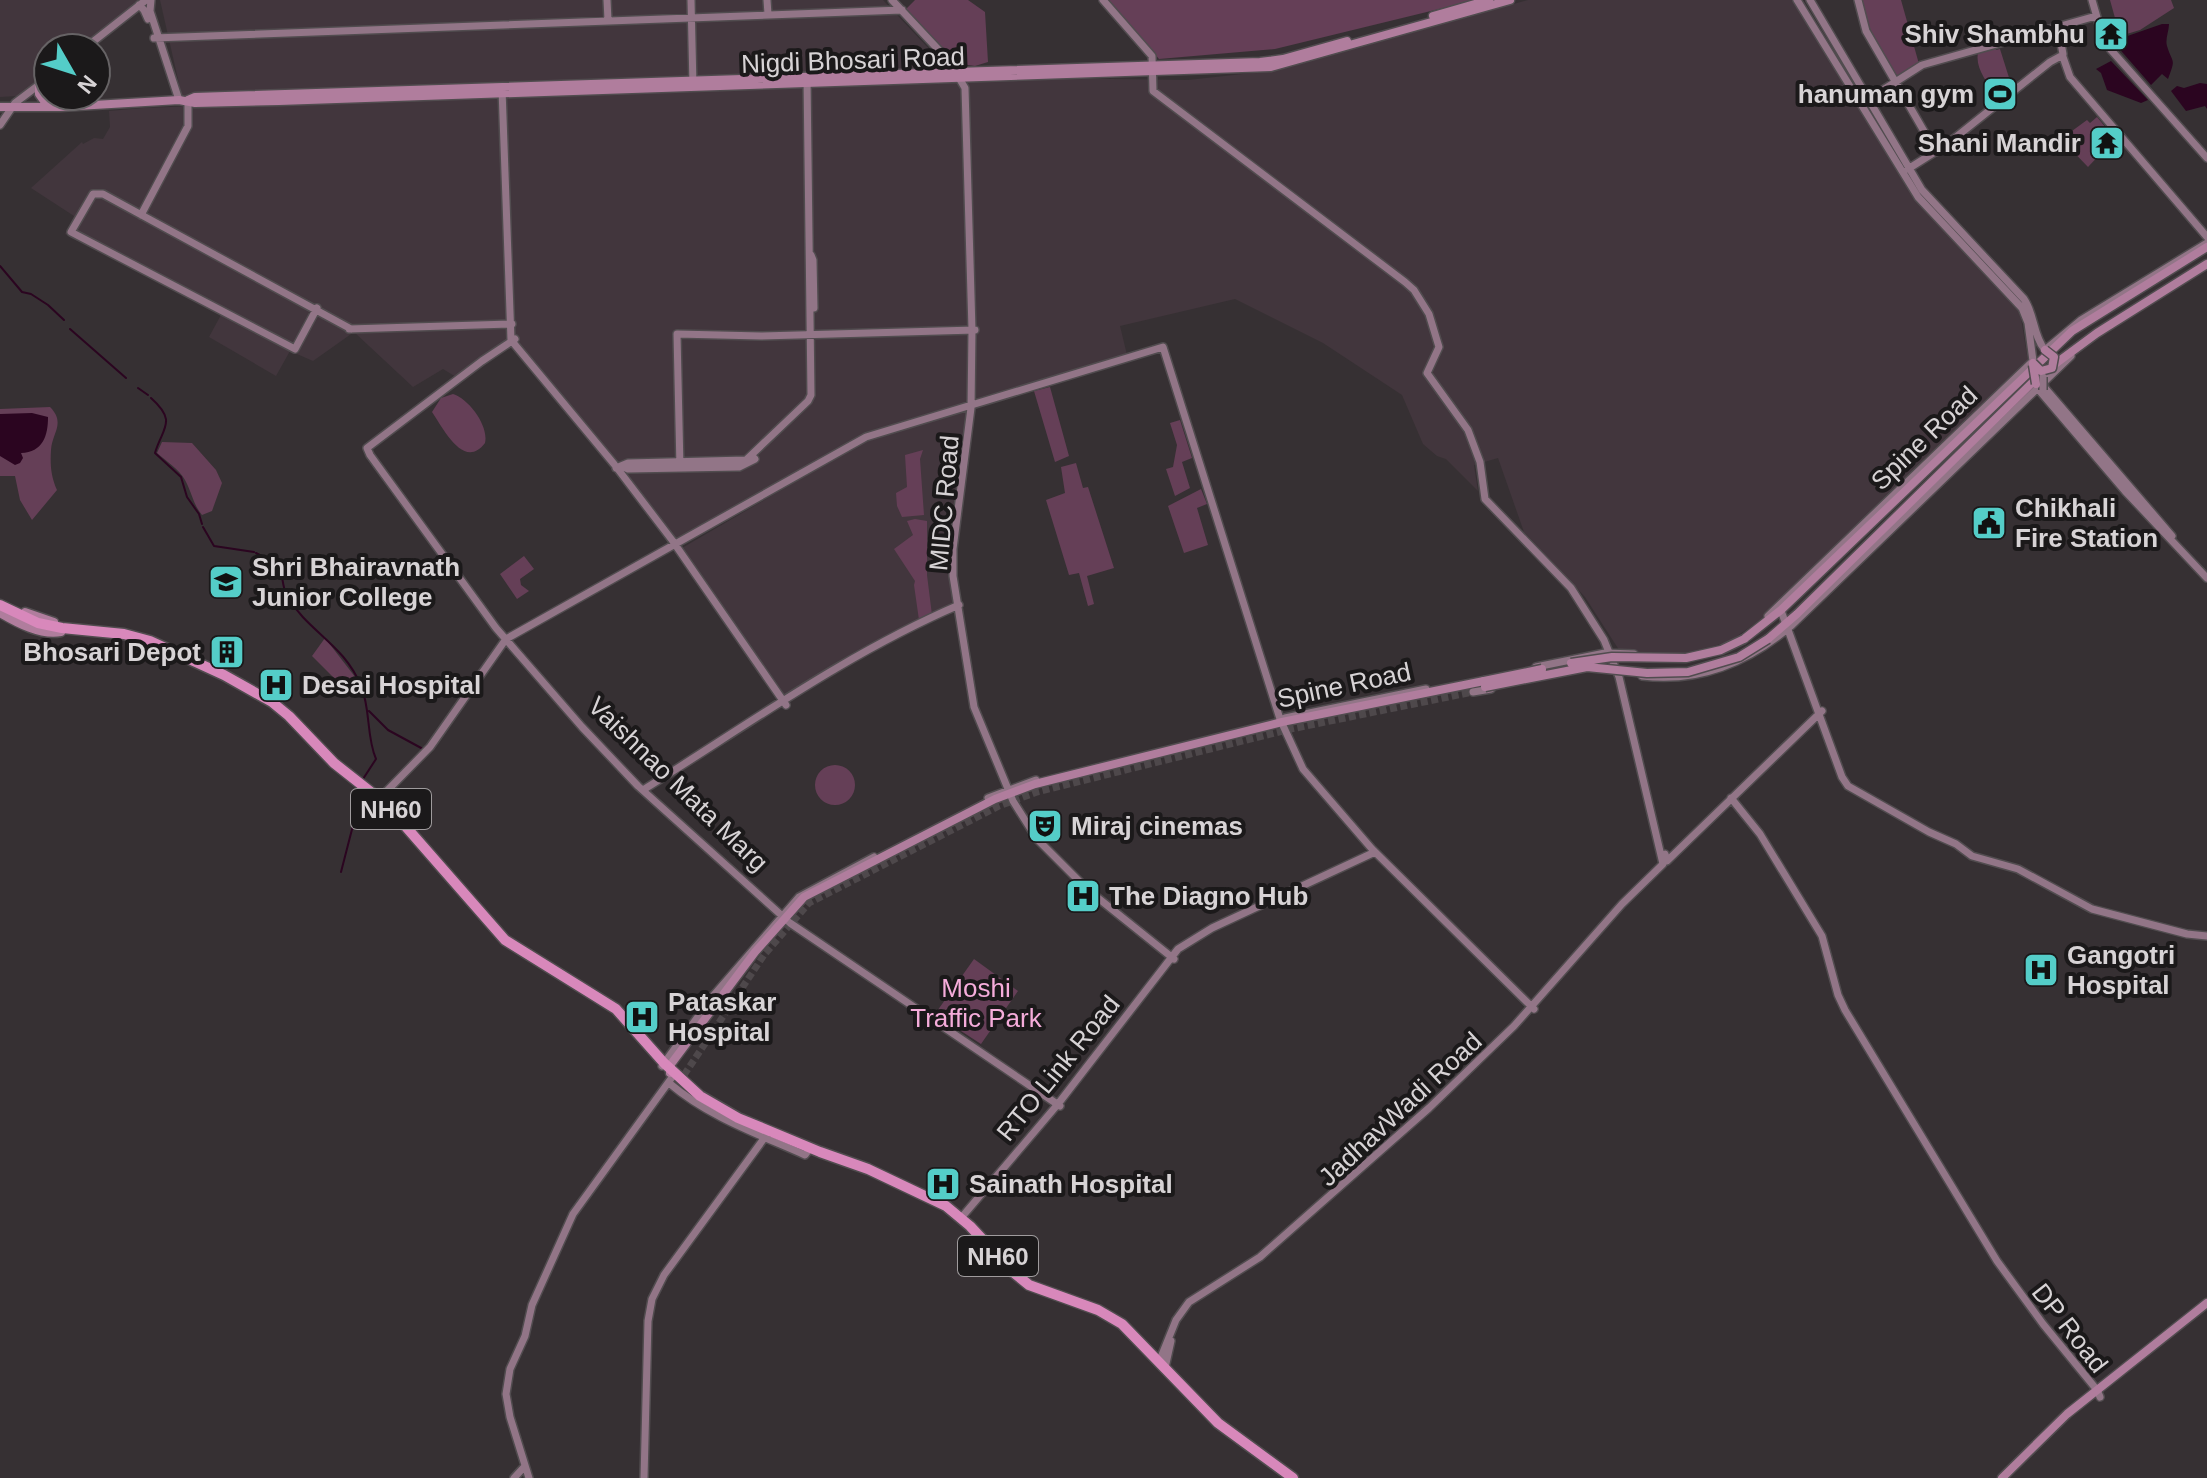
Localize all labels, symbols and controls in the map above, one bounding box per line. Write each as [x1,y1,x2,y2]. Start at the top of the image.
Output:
temple icon: Shiv Shambhu [2092,15,2130,53]
place label: Shiv Shambhu [1904,19,2085,49]
north arrow [32,32,112,112]
street label: Nigdi Bhosari Road [741,41,965,79]
text: N [72,70,102,98]
sports icon: hanuman gym [1981,75,2019,113]
place label: hanuman gym [1798,79,1974,109]
temple icon: Shani Mandir [2088,124,2126,162]
place label: Shani Mandir [1918,128,2081,158]
street label: Spine Road [1865,380,1983,496]
street label: MIDC Road [923,434,965,572]
place label: Chikhali Fire Station [2015,493,2158,553]
public building icon: Chikhali Fire Station [1970,504,2008,542]
place label: Shri Bhairavnath Junior College [252,552,460,612]
school or university icon: Shri Bhairavnath Junior College [207,563,245,601]
building icon: Bhosari Depot [208,633,246,671]
place label: Bhosari Depot [23,637,201,667]
street label: Spine Road [1274,656,1414,714]
hospital icon: Desai Hospital [257,666,295,704]
place label: Desai Hospital [302,670,481,700]
street label: Vaishnao Mata Marg [582,691,774,877]
road number: NH60 [351,789,431,829]
theatre icon: Miraj cinemas [1026,807,1064,845]
place label: Miraj cinemas [1071,811,1243,841]
hospital icon: The Diagno Hub [1064,877,1102,915]
place label: The Diagno Hub [1109,881,1308,911]
place label: Gangotri Hospital [2067,940,2175,1000]
hospital icon: Gangotri Hospital [2022,951,2060,989]
park label: Moshi Traffic Park [910,973,1043,1033]
place label: Pataskar Hospital [668,987,776,1047]
street label: RTO Link Road [990,989,1126,1147]
hospital icon: Pataskar Hospital [623,998,661,1036]
street label: JadhavWadi Road [1312,1026,1488,1192]
hospital icon: Sainath Hospital [924,1165,962,1203]
place label: Sainath Hospital [969,1169,1173,1199]
road number: NH60 [958,1236,1038,1276]
street label: DP Road [2026,1277,2114,1379]

